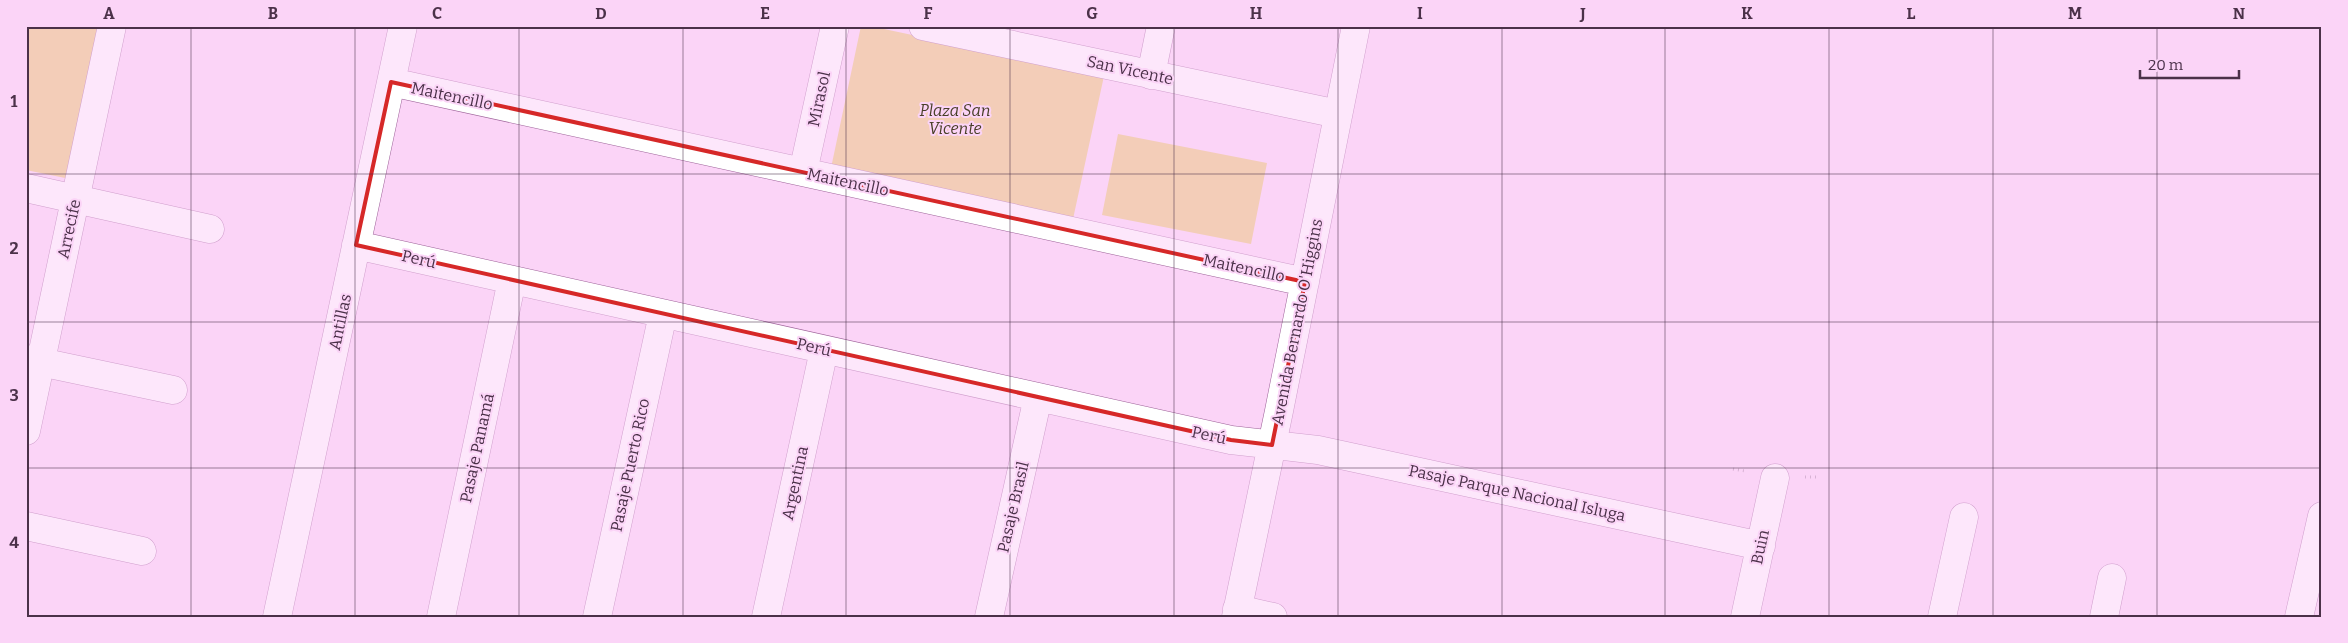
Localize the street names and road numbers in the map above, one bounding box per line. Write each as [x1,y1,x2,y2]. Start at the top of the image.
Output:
street label: San Vicente [1085,52,1175,88]
street label: Mirasol [804,69,834,128]
street label: Maitencillo [409,78,495,114]
street label: Maitencillo [805,164,891,200]
street label: Arrecife [53,198,85,260]
street label: Avenida Bernardo O'Higgins [1268,217,1326,427]
street label: Perú [400,246,438,272]
street label: Maitencillo [1201,250,1287,286]
street label: Antillas [325,292,355,352]
street label: Perú [795,334,833,360]
street label: Pasaje Panamá [456,391,498,504]
street label: Pasaje Puerto Rico [607,397,653,533]
street label: Perú [1190,422,1228,448]
street label: Argentina [778,444,812,522]
street label: Pasaje Brasil [993,459,1033,554]
street label: Pasaje Parque Nacional Isluga [1407,461,1627,525]
street label: Buin [1747,528,1773,566]

